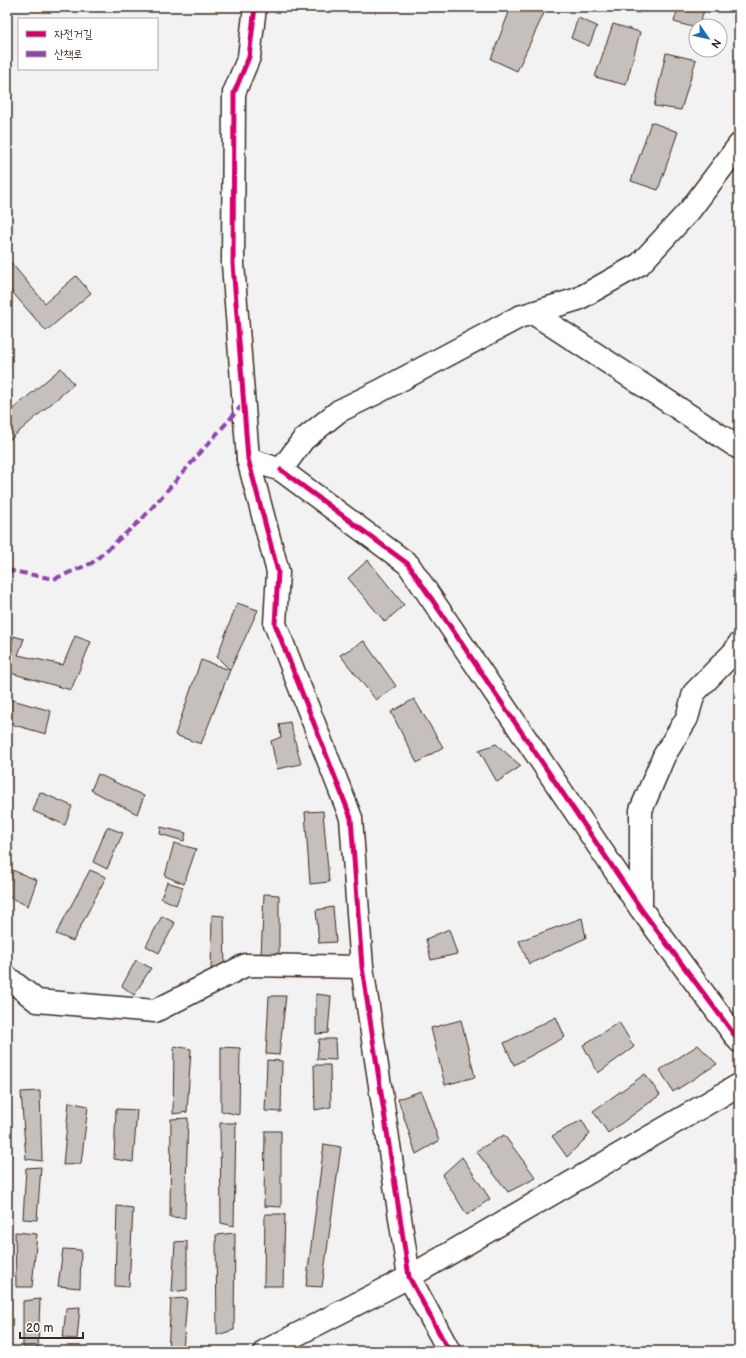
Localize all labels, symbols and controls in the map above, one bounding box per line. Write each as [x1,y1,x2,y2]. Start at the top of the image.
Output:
legend [18,18,158,70]
north arrow [688,18,728,58]
text: 자전거길 [54,27,93,42]
text: N [708,36,724,50]
text: 산책로 [54,47,83,62]
scale bar [20,1314,83,1340]
text: 20 m [26,1321,53,1336]

